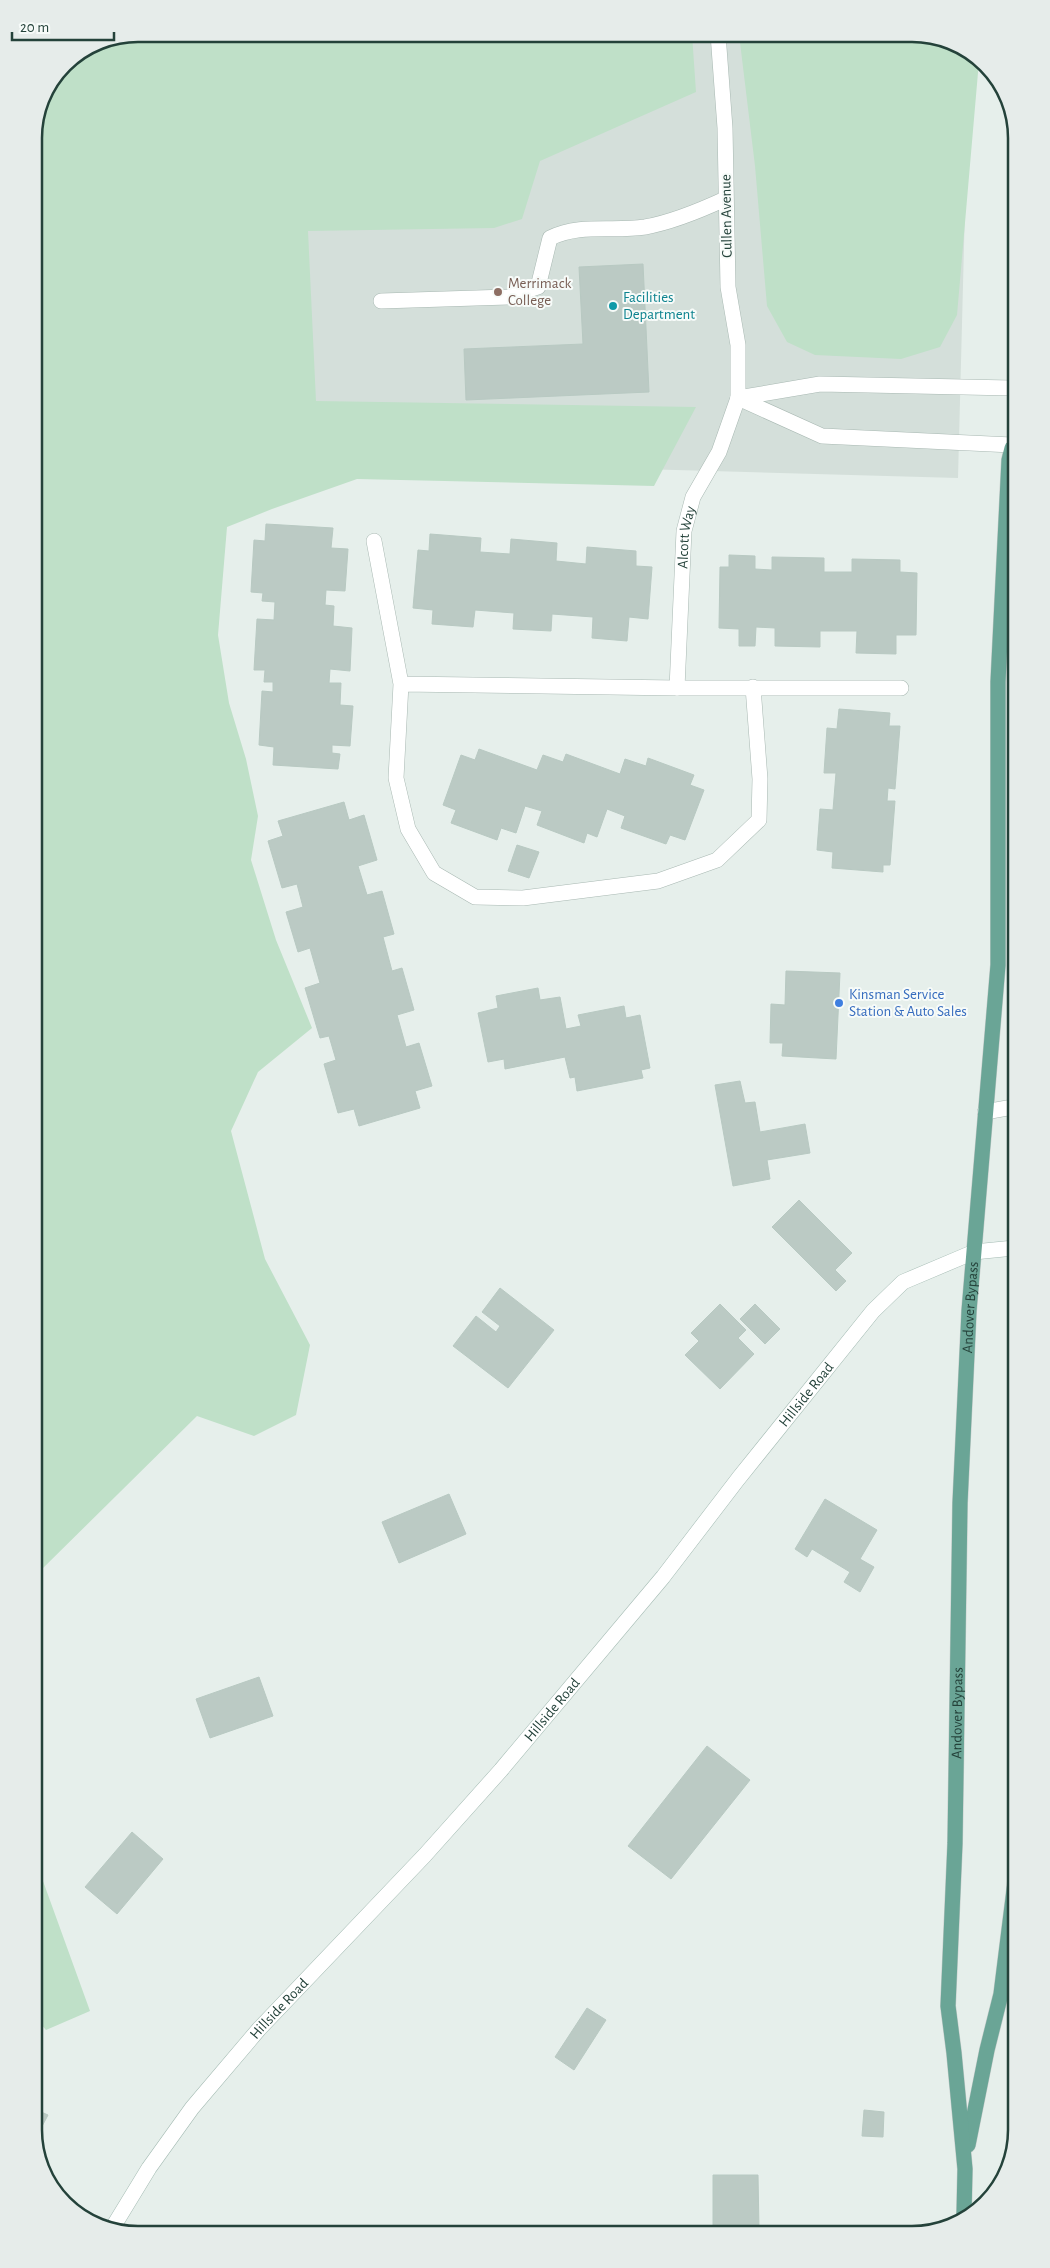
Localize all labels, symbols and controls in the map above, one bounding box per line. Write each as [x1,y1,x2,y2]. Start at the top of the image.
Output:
scale bar [12,10,115,42]
text: 20 m [20,20,49,35]
street label: Cullen Avenue [718,174,735,258]
place label: Merrimack College [508,276,571,308]
marker: Merrimack College [492,286,504,298]
place label: Facilities Department [623,290,695,322]
marker: Facilities Department [607,300,619,312]
street label: Alcott Way [675,504,698,569]
place label: Kinsman Service Station & Auto Sales [849,987,967,1019]
marker: Kinsman Service Station & Auto Sales [833,997,845,1009]
street label: Andover Bypass [960,1261,981,1354]
street label: Hillside Road [776,1360,837,1430]
street label: Andover Bypass [949,1667,966,1759]
street label: Hillside Road [521,1675,583,1744]
street label: Hillside Road [247,1975,311,2042]

